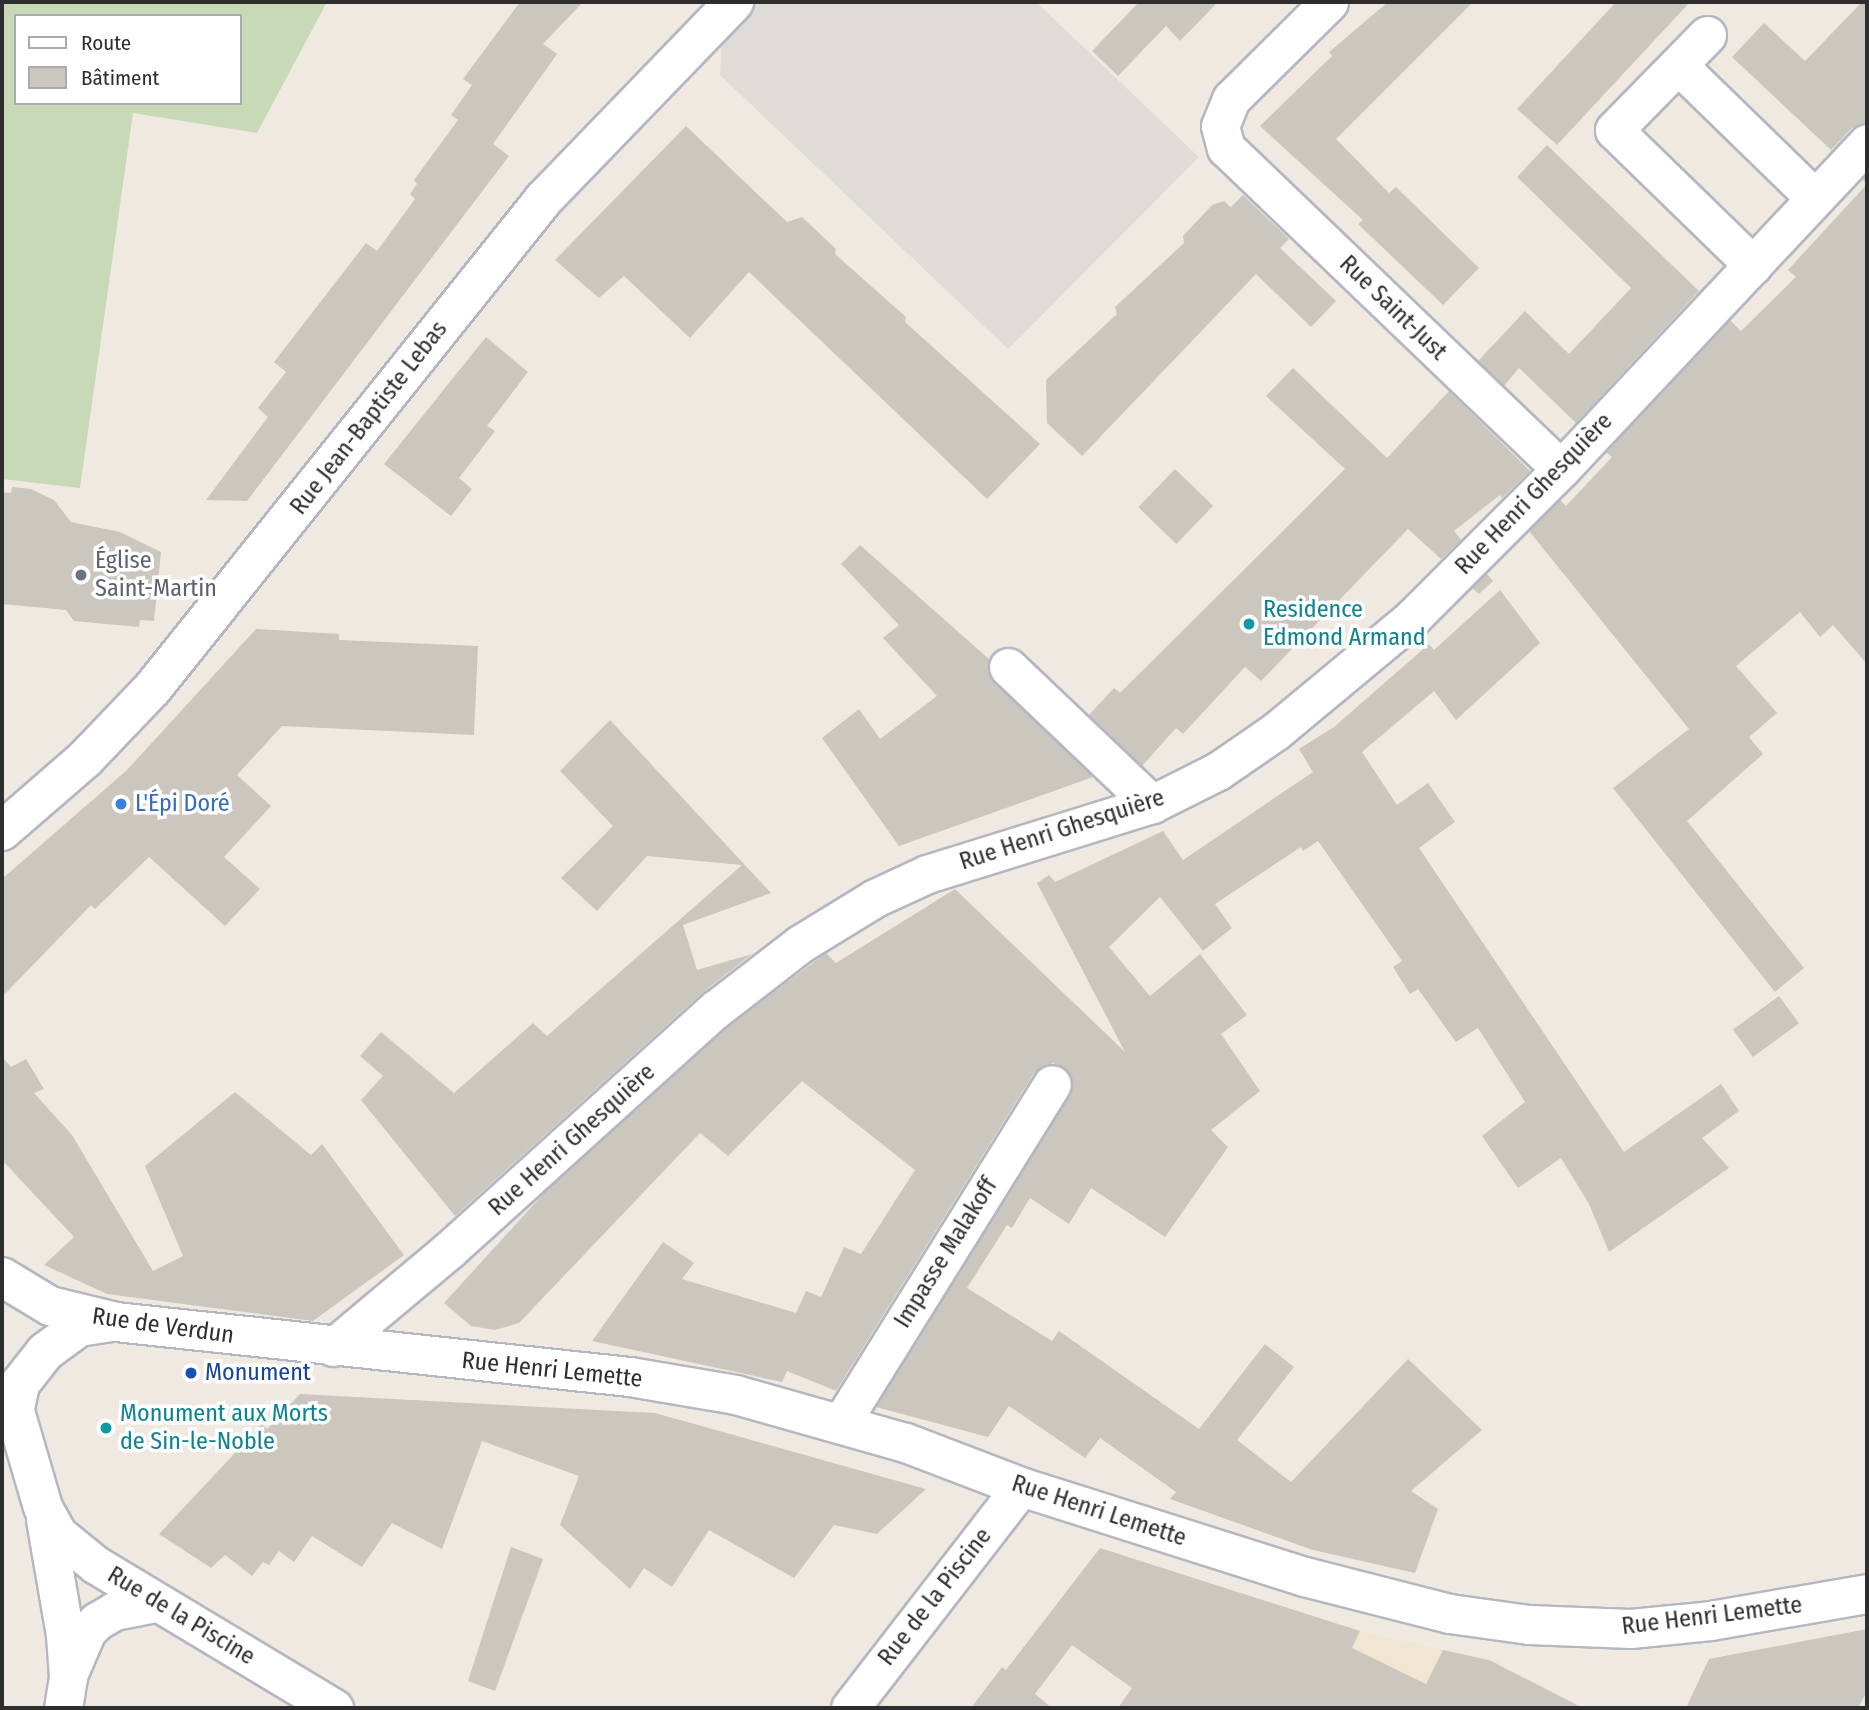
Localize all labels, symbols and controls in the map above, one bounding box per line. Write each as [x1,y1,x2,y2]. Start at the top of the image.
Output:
legend [14,14,242,105]
text: Route [81,30,131,56]
text: Bâtiment [81,65,159,91]
street label: Rue Saint-Just [1333,250,1453,366]
street label: Rue Jean-Baptiste Lebas [284,315,454,521]
street label: Rue Henri Ghesquière [1449,407,1619,581]
place label: Église Saint-Martin [95,547,217,603]
marker: Église Saint-Martin [73,567,89,583]
place label: Residence Edmond Armand [1263,596,1426,652]
marker: Residence Edmond Armand [1241,616,1257,632]
street label: Rue Henri Ghesquière [956,783,1168,877]
place label: L'Épi Doré [135,790,230,818]
marker: L'Épi Doré [113,796,129,812]
street label: Rue Henri Ghesquière [483,1058,661,1222]
street label: Impasse Malakoff [888,1173,1004,1333]
street label: Rue de Verdun [90,1302,236,1350]
street label: Rue Henri Lemette [460,1346,644,1394]
place label: Monument [205,1359,311,1387]
marker: Monument [183,1365,199,1381]
place label: Monument aux Morts de Sin-le-Noble [120,1400,328,1456]
marker: Monument aux Morts de Sin-le-Noble [98,1420,114,1436]
street label: Rue Henri Lemette [1008,1469,1190,1553]
street label: Rue de la Piscine [872,1522,998,1672]
street label: Rue de la Piscine [102,1561,260,1671]
street label: Rue Henri Lemette [1620,1591,1804,1641]

